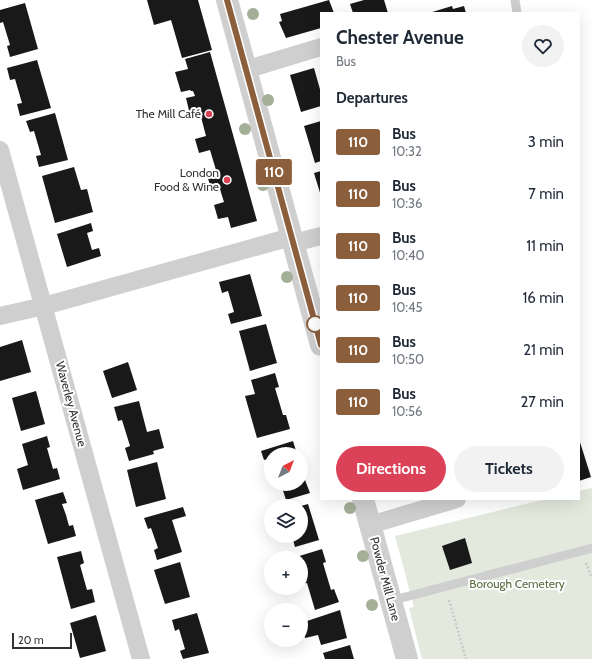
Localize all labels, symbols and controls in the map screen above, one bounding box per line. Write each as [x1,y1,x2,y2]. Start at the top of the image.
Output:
button: heart [522,25,564,67]
text: Chester Avenue [336,26,464,49]
text: Bus [336,53,356,69]
text: Departures [336,89,408,107]
place label: The Mill Café [136,106,201,121]
marker: The Mill Café [204,109,214,119]
text: Bus [392,125,416,143]
text: 110 [348,133,368,151]
text: 3 min [528,133,564,151]
text: 10:32 [392,143,422,159]
line badge: 110 [251,159,297,185]
text: 110 [264,163,284,181]
place label: London Food & Wine [154,165,219,194]
marker: London Food & Wine [222,175,232,185]
text: Bus [392,177,416,195]
text: 110 [348,185,368,203]
text: 7 min [528,185,564,203]
text: 10:36 [392,195,422,211]
text: Bus [392,229,416,247]
text: 110 [348,237,368,255]
text: 11 min [526,237,564,255]
text: 10:40 [392,247,425,263]
text: Bus [392,281,416,299]
text: 110 [348,289,368,307]
text: 16 min [522,289,564,307]
text: 10:45 [392,299,423,315]
unlabelled marker [306,315,324,333]
text: Bus [392,333,416,351]
text: 110 [348,341,368,359]
text: 21 min [523,341,564,359]
text: 10:50 [392,351,424,367]
street label: Waverley Avenue [53,360,90,448]
text: Bus [392,385,416,403]
text: 110 [348,393,368,411]
text: 27 min [521,393,564,411]
text: 10:56 [392,403,422,419]
button: Directions [336,446,446,492]
button: Tickets [454,446,564,492]
north arrow [264,447,308,491]
map controls [264,447,308,647]
button: layers [264,499,308,543]
street label: Powder Mill Lane [367,535,404,623]
button: + [264,551,308,595]
park label: Borough Cemetery [469,576,565,591]
button: − [264,603,308,647]
scale bar [12,631,72,650]
text: 20 m [18,633,44,647]

